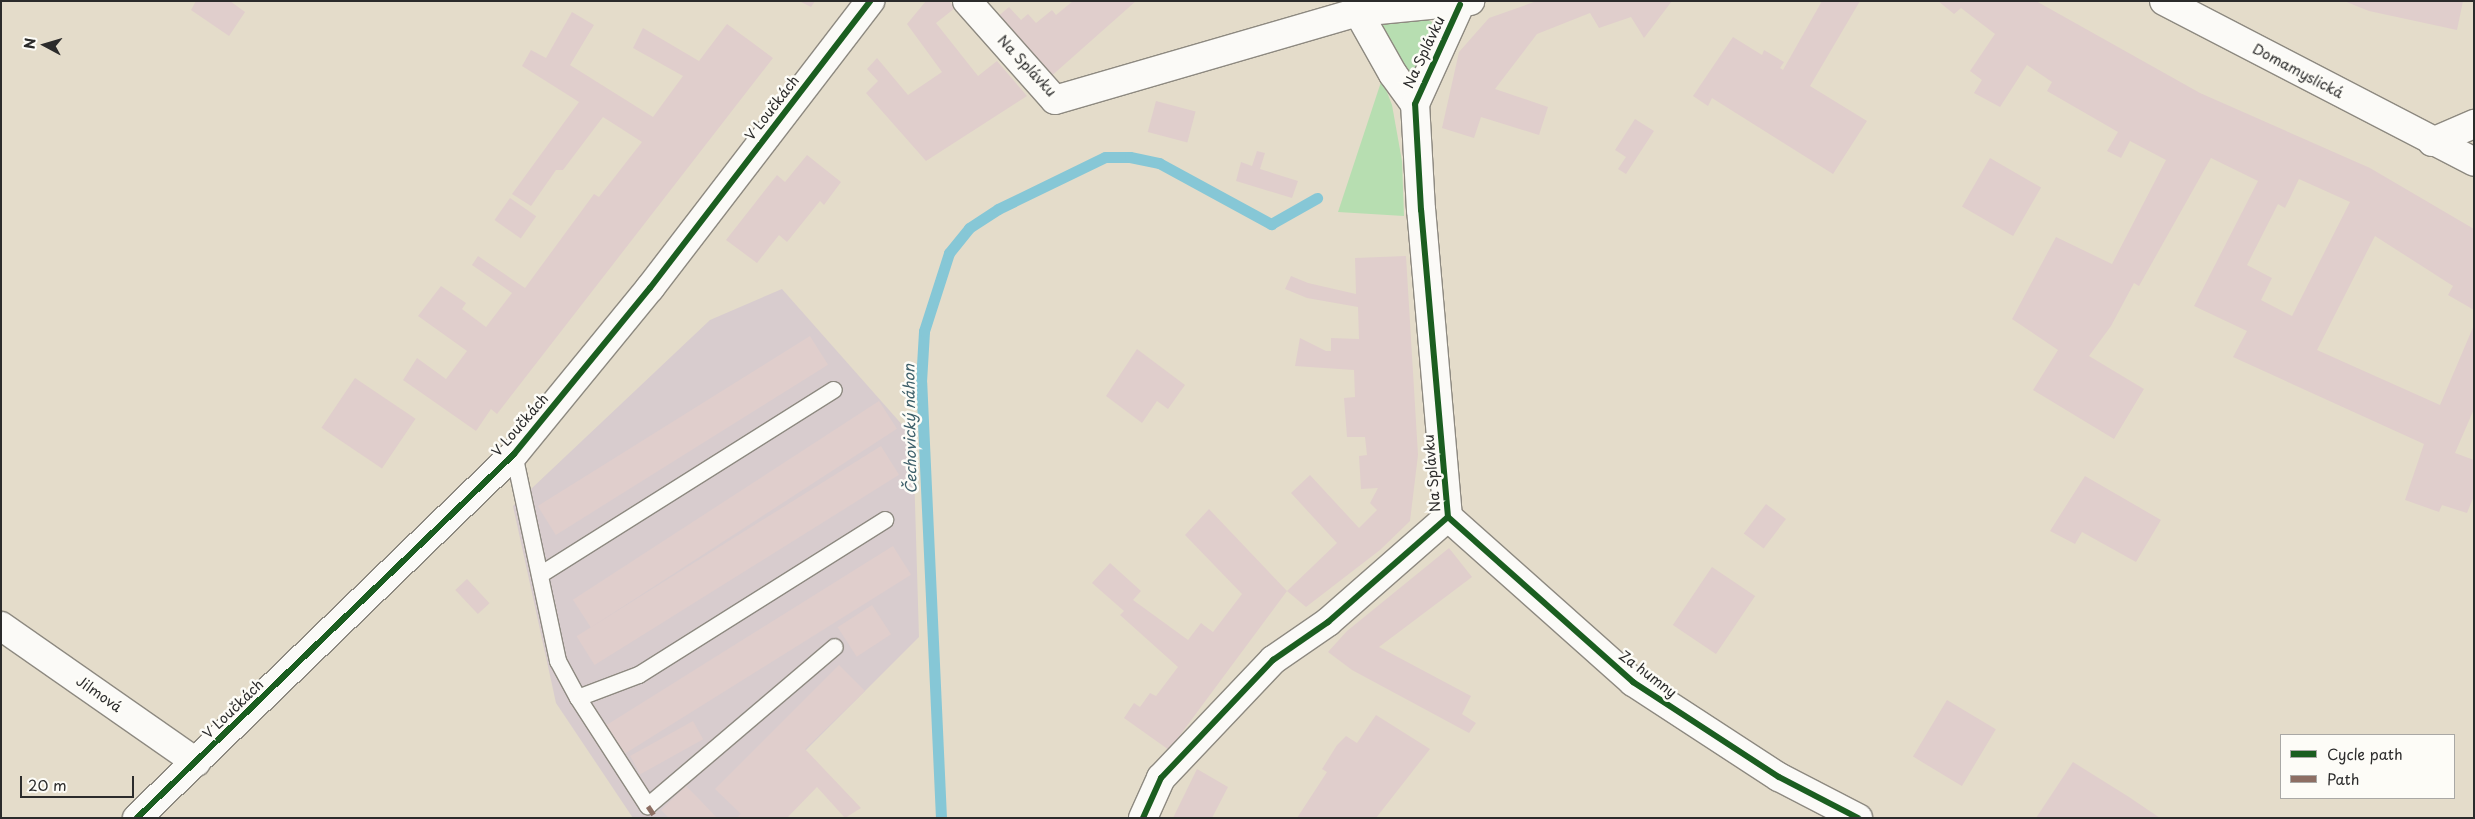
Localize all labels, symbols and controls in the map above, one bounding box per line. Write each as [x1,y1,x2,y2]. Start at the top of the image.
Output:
street label: Na Splávku [1400,14,1448,90]
north arrow [20,20,70,70]
street label: Na Splávku [995,32,1059,100]
text: N [19,37,41,50]
street label: Domamyslická [2250,40,2346,102]
street label: V Loučkách [742,72,802,144]
water label: Čechovický náhon [899,364,919,494]
street label: V Loučkách [488,390,552,460]
street label: Na Splávku [1420,434,1444,512]
street label: Za humny [1616,647,1680,701]
street label: Jilmová [73,672,125,716]
street label: V Loučkách [199,676,267,742]
legend [2280,734,2455,799]
text: Cycle path [2327,742,2403,765]
scale bar [22,766,136,798]
text: Path [2327,767,2359,790]
text: 20 m [28,773,67,796]

